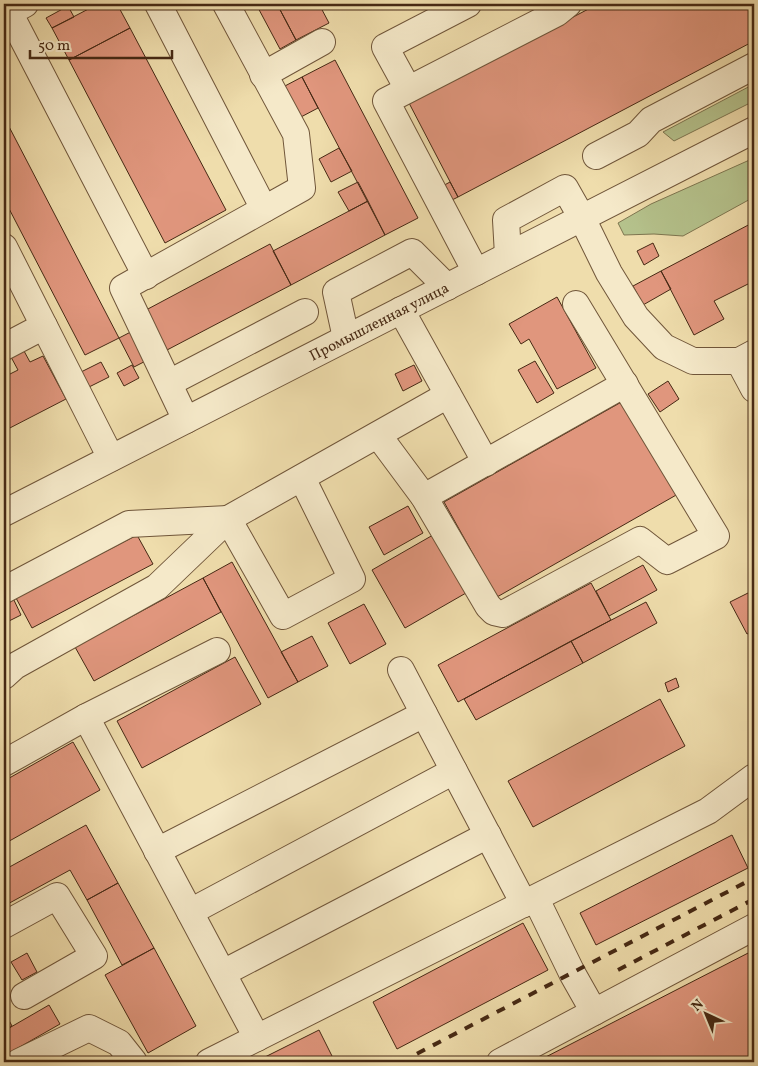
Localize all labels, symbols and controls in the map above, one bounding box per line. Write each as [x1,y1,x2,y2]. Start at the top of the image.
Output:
scale bar [30,28,172,60]
text: 50 m [38,36,70,57]
street label: Промышленная улица [306,278,453,367]
north arrow [680,988,730,1038]
text: N [688,995,708,1016]

